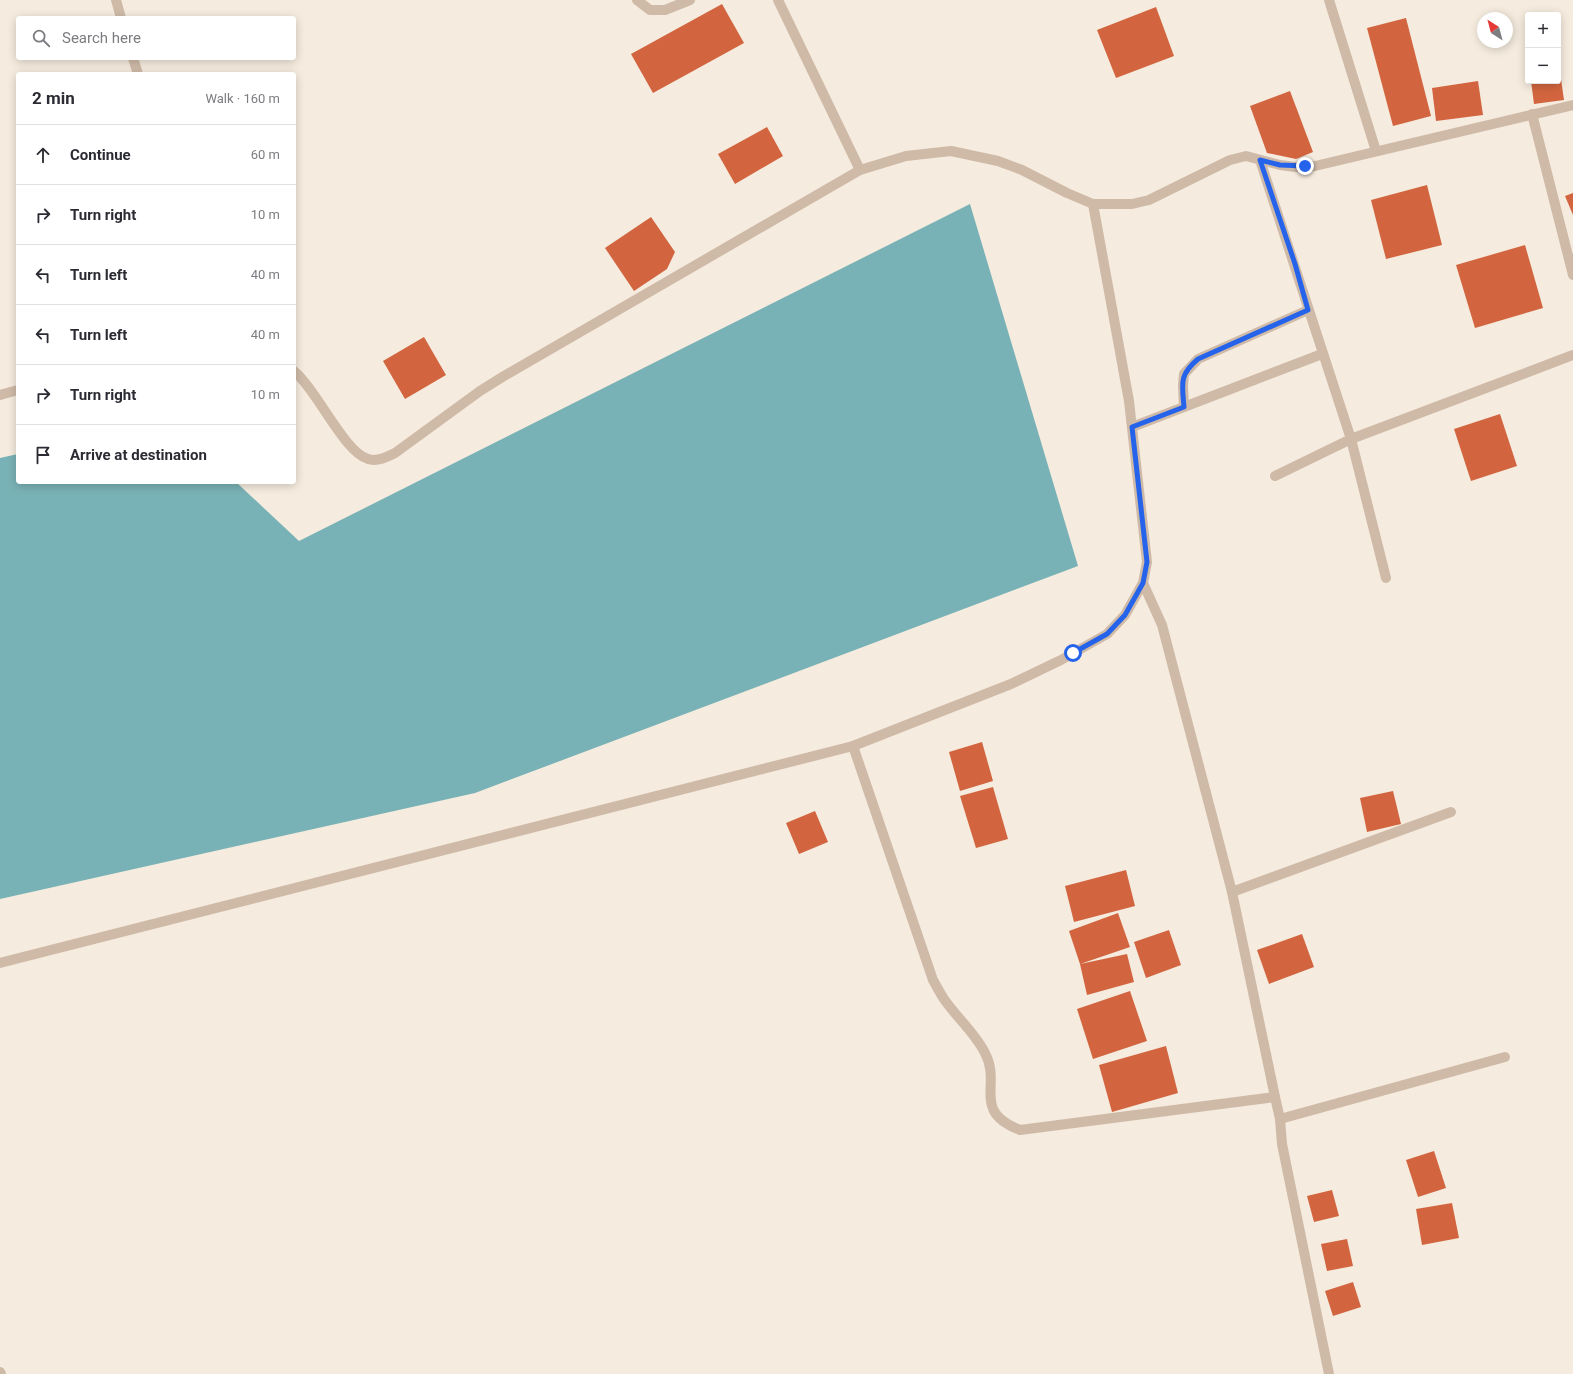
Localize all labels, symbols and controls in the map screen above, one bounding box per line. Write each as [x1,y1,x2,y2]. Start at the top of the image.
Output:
north arrow [1477,12,1513,48]
map controls [1525,12,1561,84]
button: + [1525,12,1561,48]
search box [16,16,296,60]
icon: search [30,27,52,49]
text: Search here [62,29,141,47]
button: − [1525,48,1561,84]
text: 2 min [32,88,75,108]
text: Walk · 160 m [205,91,280,106]
icon: ahead [32,144,54,166]
text: Continue [70,146,131,164]
text: 60 m [251,147,280,162]
route end [1296,157,1314,175]
icon: right [32,204,54,226]
text: Turn right [70,206,136,224]
text: 10 m [251,207,280,222]
icon: left [32,264,54,286]
text: Turn left [70,266,127,284]
text: 40 m [251,267,280,282]
icon: left [32,324,54,346]
text: Turn left [70,326,127,344]
text: 40 m [251,327,280,342]
icon: right [32,384,54,406]
text: Turn right [70,386,136,404]
text: 10 m [251,387,280,402]
icon: arrive [32,444,54,466]
text: Arrive at destination [70,446,207,464]
route start [1064,644,1082,662]

